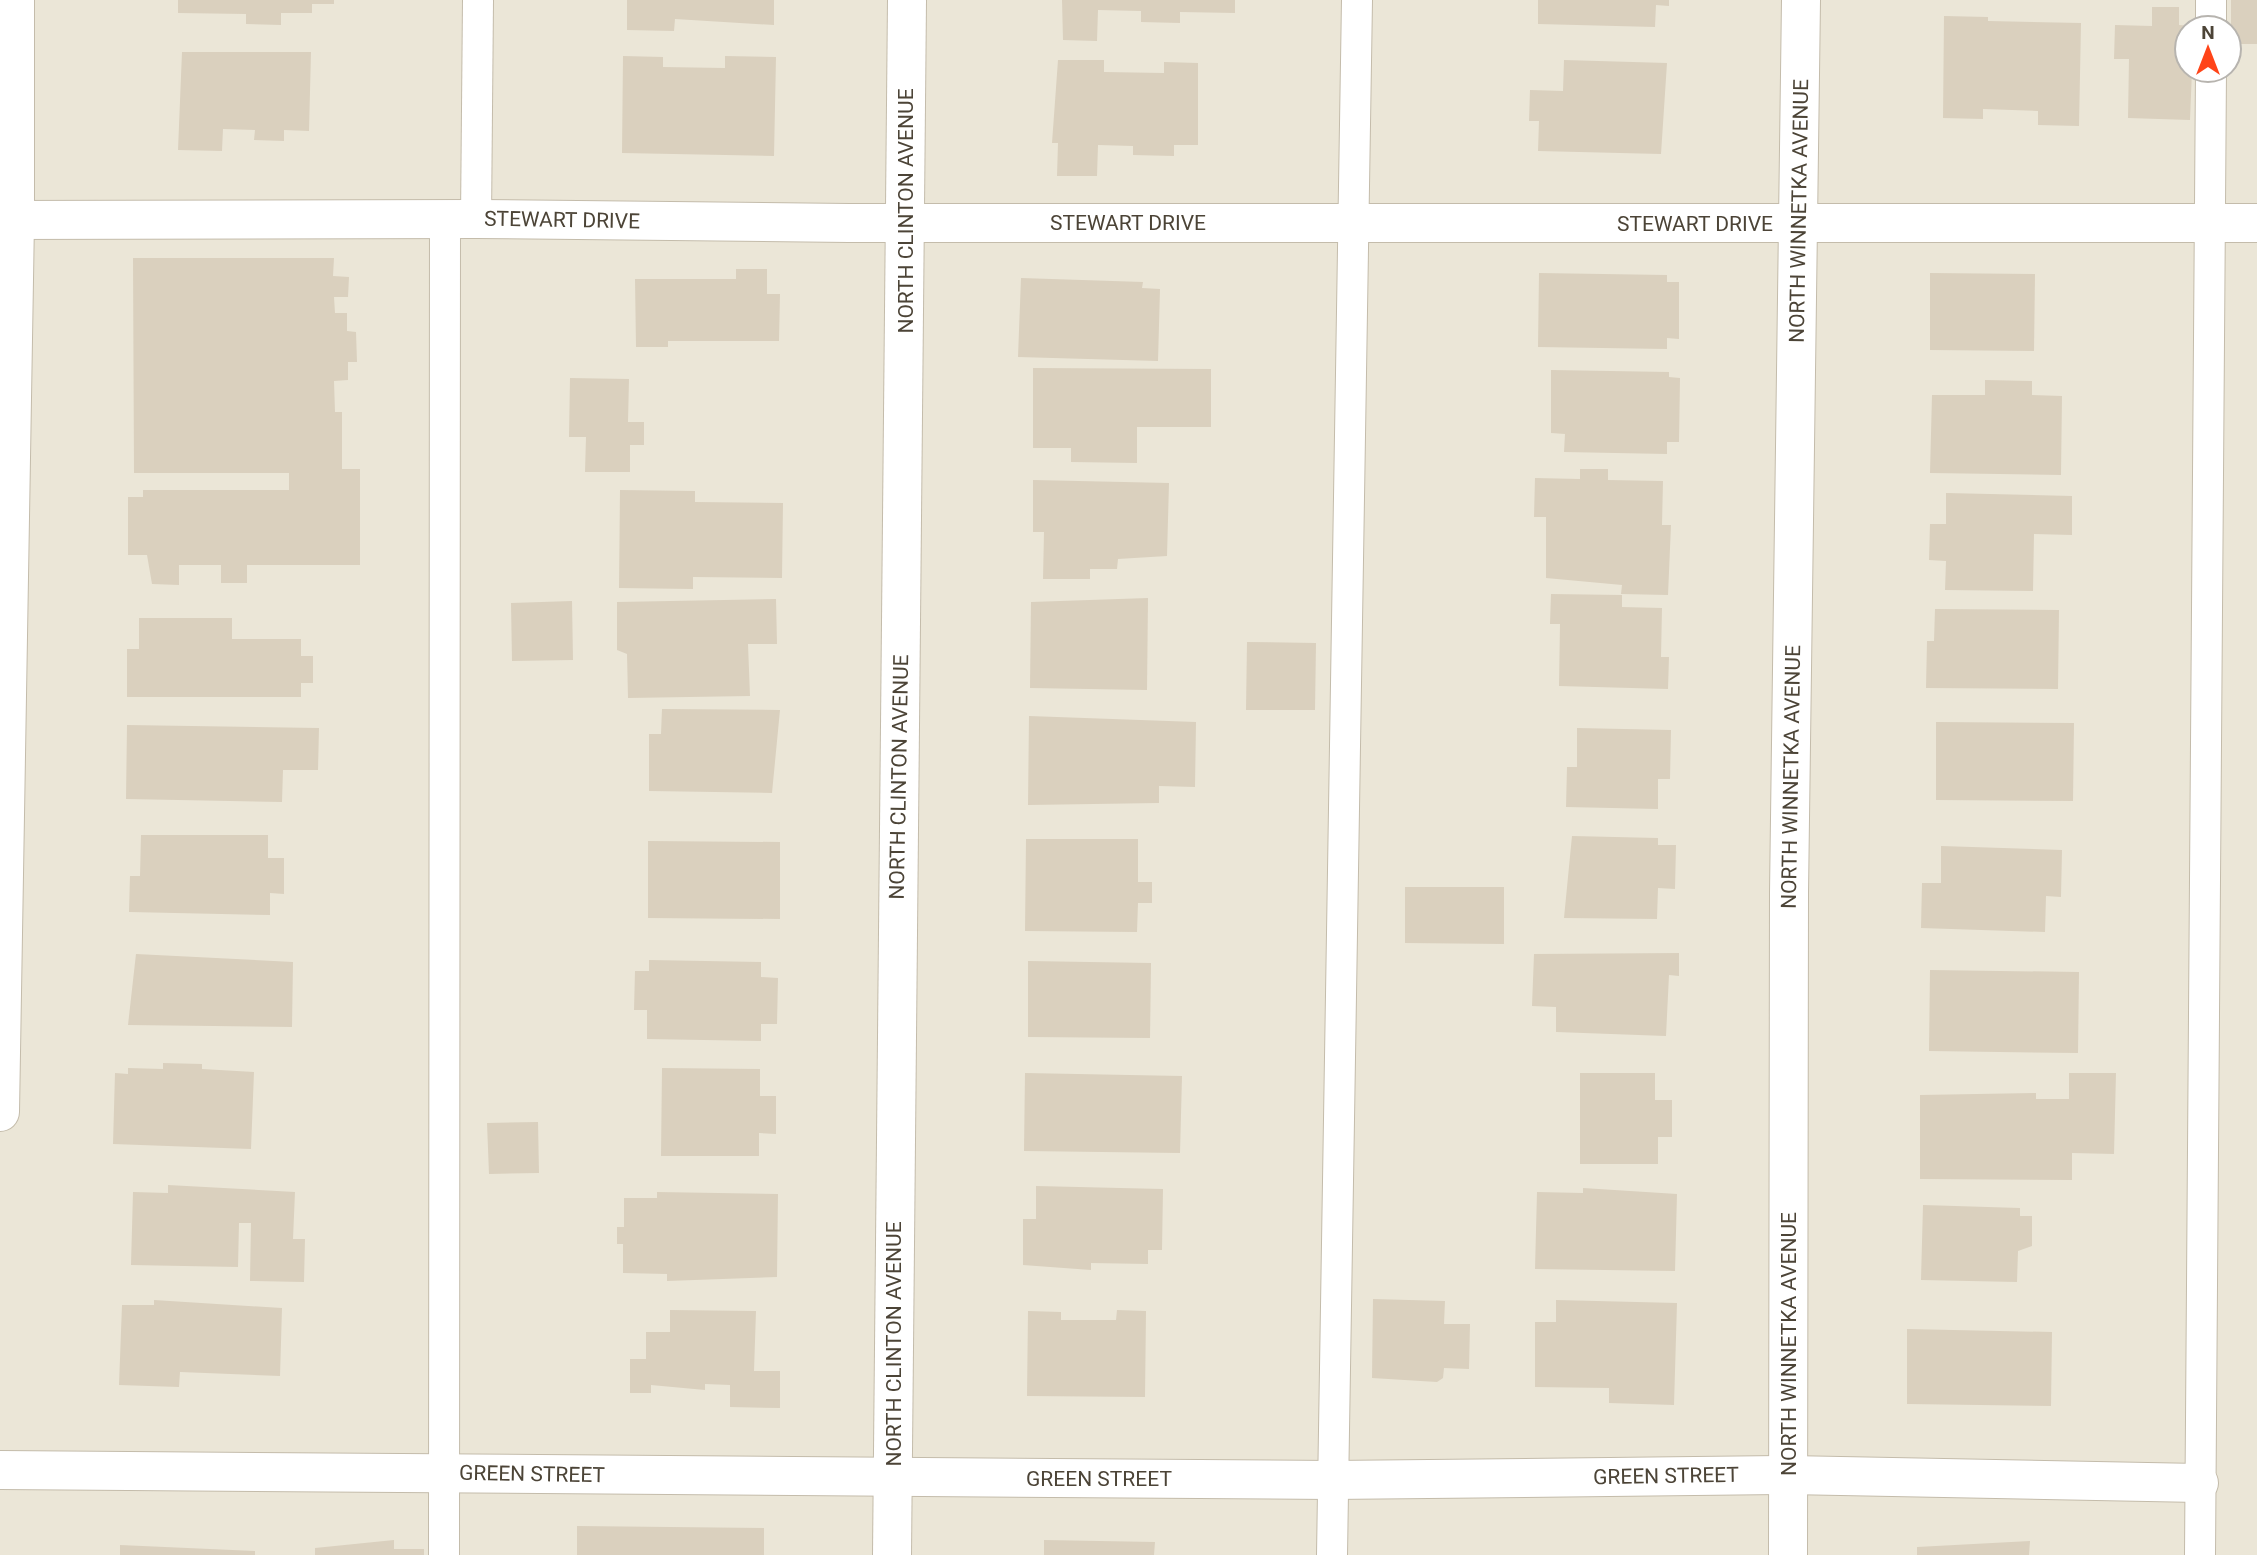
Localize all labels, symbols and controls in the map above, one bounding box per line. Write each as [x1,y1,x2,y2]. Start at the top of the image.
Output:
north arrow [2173,14,2243,84]
text: N [2201,21,2215,44]
street label: NORTH WINNETKA AVENUE [1785,79,1813,343]
street label: NORTH CLINTON AVENUE [894,88,918,334]
street label: STEWART DRIVE [484,207,640,233]
street label: STEWART DRIVE [1050,211,1206,235]
street label: STEWART DRIVE [1617,212,1773,236]
street label: NORTH WINNETKA AVENUE [1777,645,1805,909]
street label: NORTH CLINTON AVENUE [885,654,913,900]
street label: NORTH WINNETKA AVENUE [1777,1212,1801,1476]
street label: NORTH CLINTON AVENUE [882,1221,906,1467]
street label: GREEN STREET [459,1461,606,1487]
street label: GREEN STREET [1593,1463,1740,1489]
street label: GREEN STREET [1026,1467,1172,1491]

